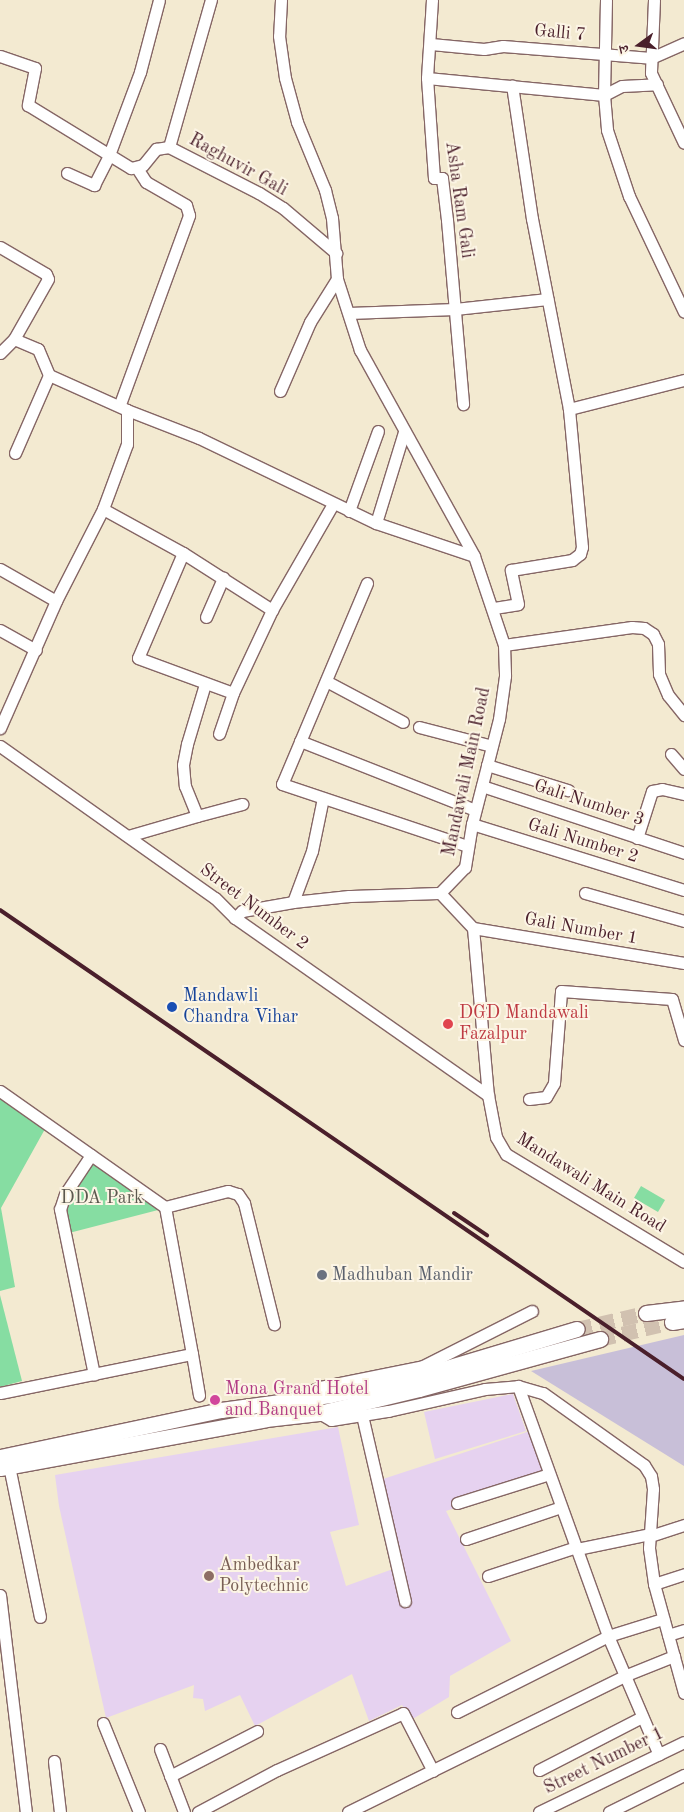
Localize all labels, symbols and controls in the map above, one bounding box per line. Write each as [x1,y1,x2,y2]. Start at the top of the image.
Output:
street label: Galli 7 [533,20,587,46]
north arrow [614,20,664,70]
text: उ [617,43,632,54]
street label: Raghuvir Gali [185,129,291,201]
street label: Asha Ram Gali [440,140,478,260]
street label: Mandawali Main Road [439,685,495,859]
street label: Gali Number 3 [531,775,647,831]
street label: Gali Number 2 [525,814,641,868]
street label: Street Number 2 [195,859,313,955]
street label: Gali Number 1 [523,908,639,950]
place label: Mandawli Chandra Vihar [183,986,298,1028]
marker: Mandawli Chandra Vihar [165,1000,179,1014]
place label: DGD Mandawali Fazalpur [459,1003,589,1046]
marker: DGD Mandawali Fazalpur [441,1017,455,1031]
street label: Mandawali Main Road [512,1128,670,1238]
park label: DDA Park [61,1187,143,1209]
place label: Madhuban Mandir [332,1264,473,1286]
marker: Madhuban Mandir [316,1269,328,1281]
place label: Mona Grand Hotel and Banquet [225,1379,369,1422]
marker: Mona Grand Hotel and Banquet [209,1394,221,1406]
place label: Ambedkar Polytechnic [219,1555,308,1598]
marker: Ambedkar Polytechnic [203,1570,215,1582]
street label: Street Number 1 [540,1723,668,1799]

